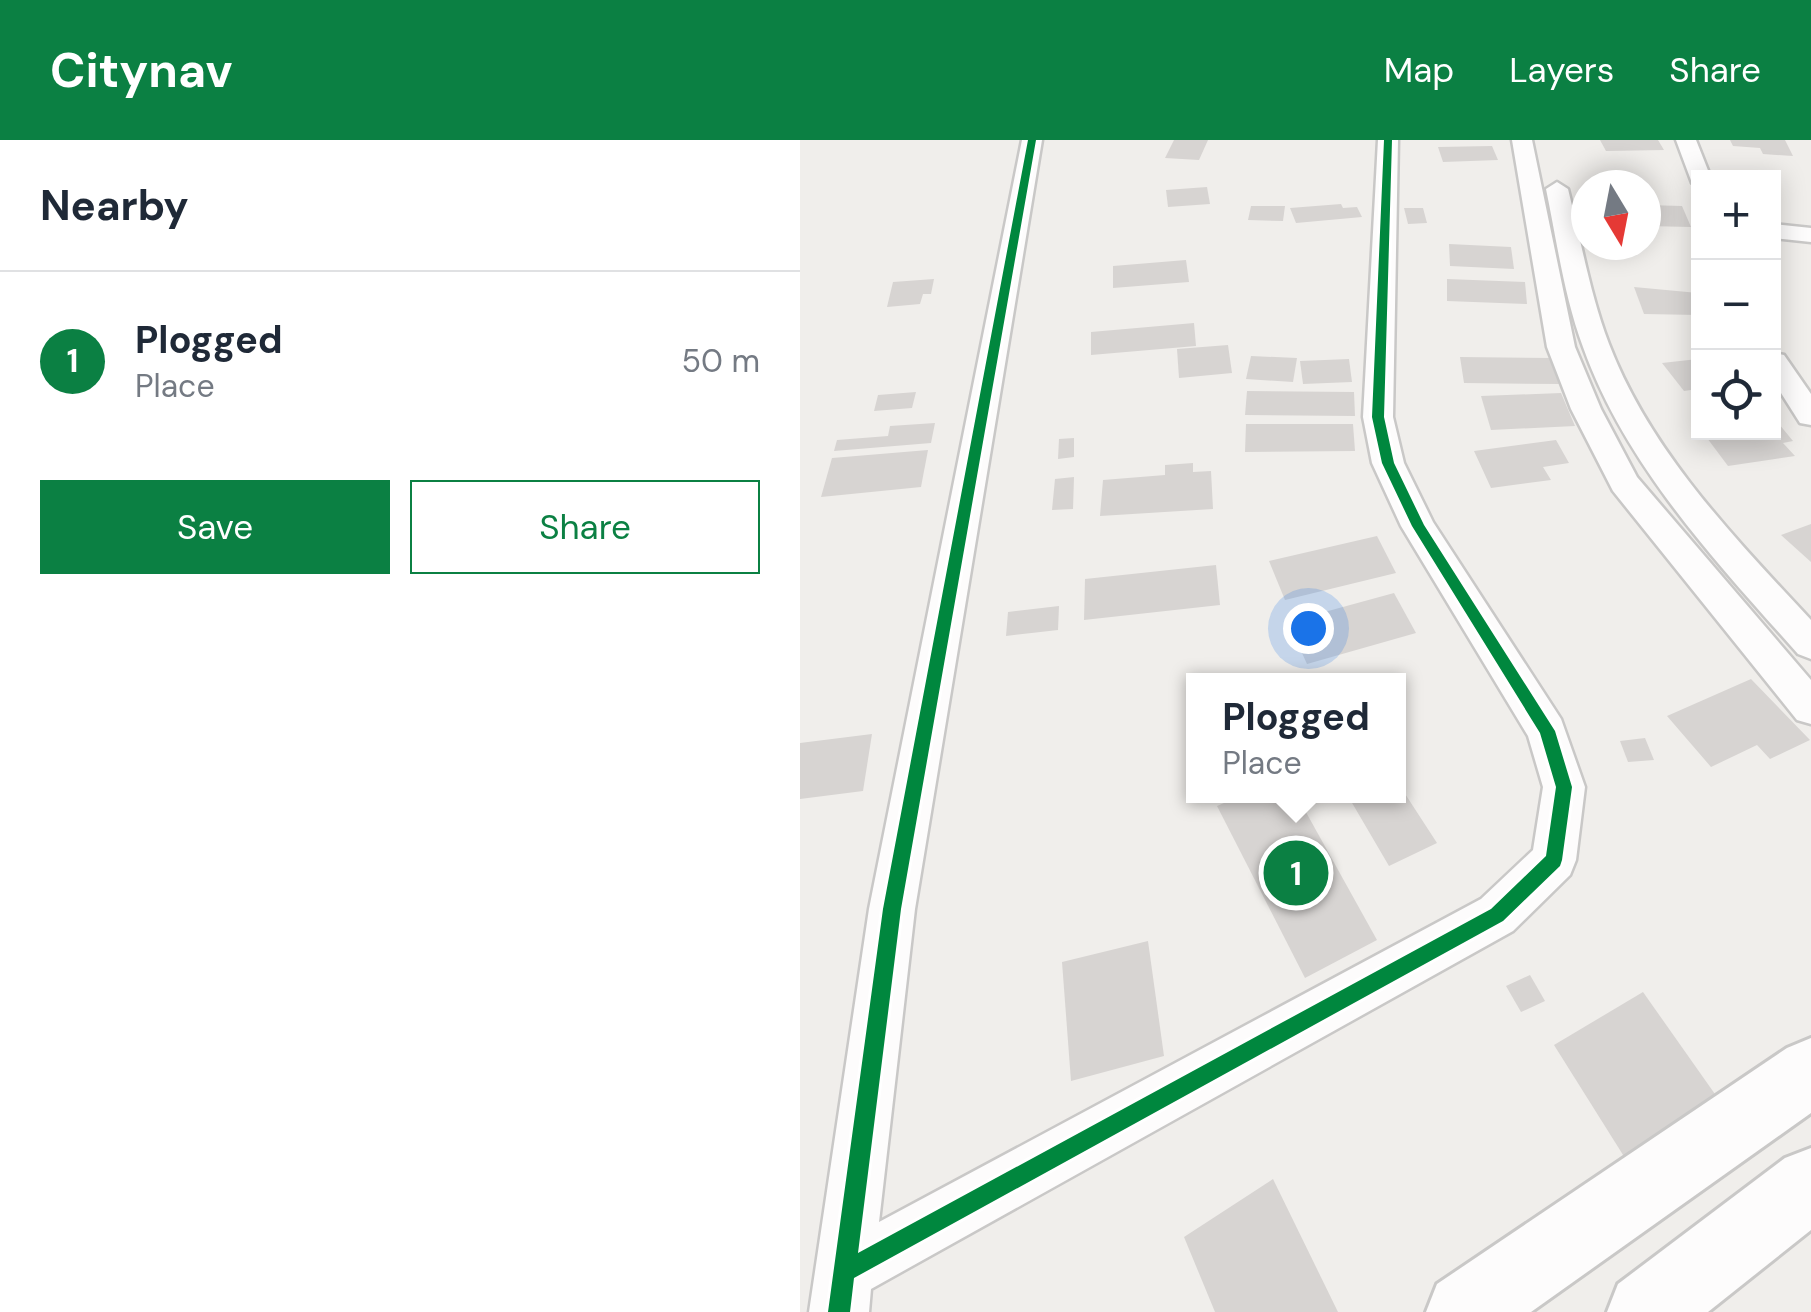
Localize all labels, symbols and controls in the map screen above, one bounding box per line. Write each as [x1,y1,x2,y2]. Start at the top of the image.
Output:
text: Citynav [50,39,233,102]
text: Map [1384,47,1454,93]
text: Layers [1509,47,1614,93]
text: Share [1669,47,1761,93]
north arrow [1571,170,1661,260]
map controls [1691,170,1781,440]
button: + [1691,170,1781,260]
text: Nearby [40,178,189,233]
button: − [1691,260,1781,350]
text: Plogged [135,315,283,365]
text: 1 [67,340,78,382]
text: 50 m [682,340,760,382]
button: locate [1691,350,1781,440]
text: Place [135,365,215,407]
button: Save [40,480,390,574]
button: Share [410,480,760,574]
your location [1283,603,1334,654]
popup [1186,673,1406,803]
text: Plogged [1222,692,1370,742]
text: Place [1222,742,1302,784]
pin: 1 [1264,836,1328,910]

